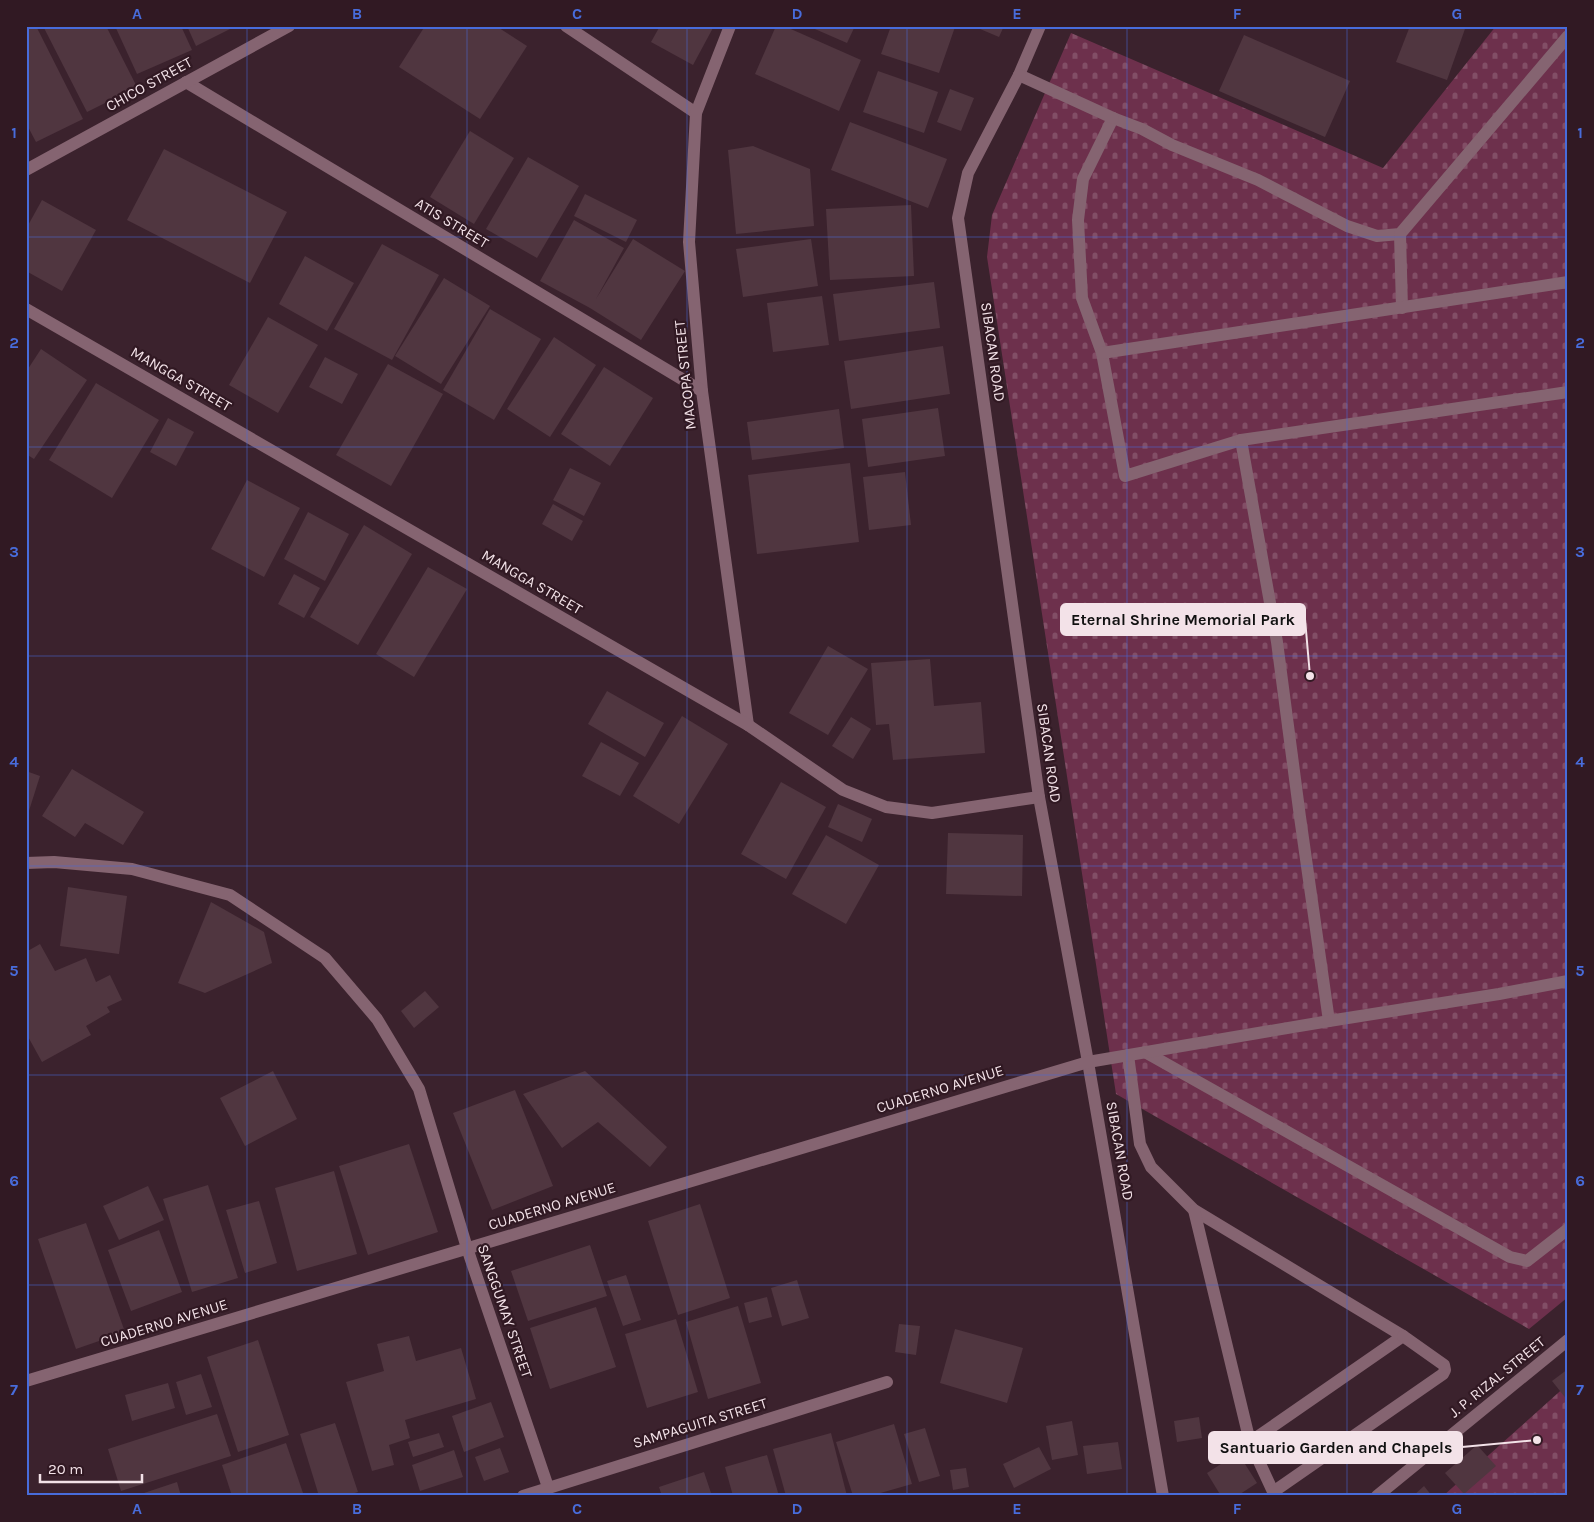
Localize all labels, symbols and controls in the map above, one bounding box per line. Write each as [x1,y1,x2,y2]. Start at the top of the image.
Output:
text: A [132,4,142,23]
text: B [352,4,362,23]
text: C [572,4,582,23]
text: D [792,4,803,23]
text: E [1012,4,1022,23]
text: F [1233,4,1242,23]
text: G [1452,4,1462,23]
street label: CHICO STREET [103,53,196,115]
text: 1 [11,123,17,142]
text: 1 [1577,123,1583,142]
street label: ATIS STREET [412,194,492,252]
street label: SIBACAN ROAD [977,301,1009,403]
street label: MACOPA STREET [670,319,700,431]
text: 2 [9,333,19,352]
text: 2 [1575,333,1585,352]
street label: MANGGA STREET [127,343,235,415]
text: 3 [9,542,19,561]
text: 3 [1575,542,1585,561]
street label: MANGGA STREET [478,546,586,618]
callout: Eternal Shrine Memorial Park [1061,604,1305,635]
text: Eternal Shrine Memorial Park [1071,610,1295,629]
street label: SIBACAN ROAD [1033,702,1065,804]
text: 4 [9,752,19,771]
text: 4 [1575,752,1585,771]
text: 5 [9,961,19,980]
text: 5 [1575,961,1585,980]
street label: CUADERNO AVENUE [874,1061,1006,1117]
street label: SIBACAN ROAD [1102,1100,1138,1202]
text: 6 [9,1171,19,1190]
text: 6 [1575,1171,1585,1190]
street label: CUADERNO AVENUE [486,1178,618,1234]
street label: SANGGUMAY STREET [474,1242,536,1381]
street label: CUADERNO AVENUE [98,1295,230,1351]
street label: J. P. RIZAL STREET [1445,1332,1549,1421]
text: 7 [10,1380,18,1399]
text: 7 [1576,1380,1584,1399]
street label: SAMPAGUITA STREET [631,1394,770,1452]
callout: Santuario Garden and Chapels [1209,1432,1462,1463]
text: Santuario Garden and Chapels [1220,1438,1452,1457]
scale bar [40,1452,142,1484]
text: 20 m [48,1460,83,1478]
text: A [132,1499,142,1518]
text: B [352,1499,362,1518]
text: C [572,1499,582,1518]
text: D [792,1499,803,1518]
text: E [1012,1499,1022,1518]
text: F [1233,1499,1242,1518]
text: G [1452,1499,1462,1518]

